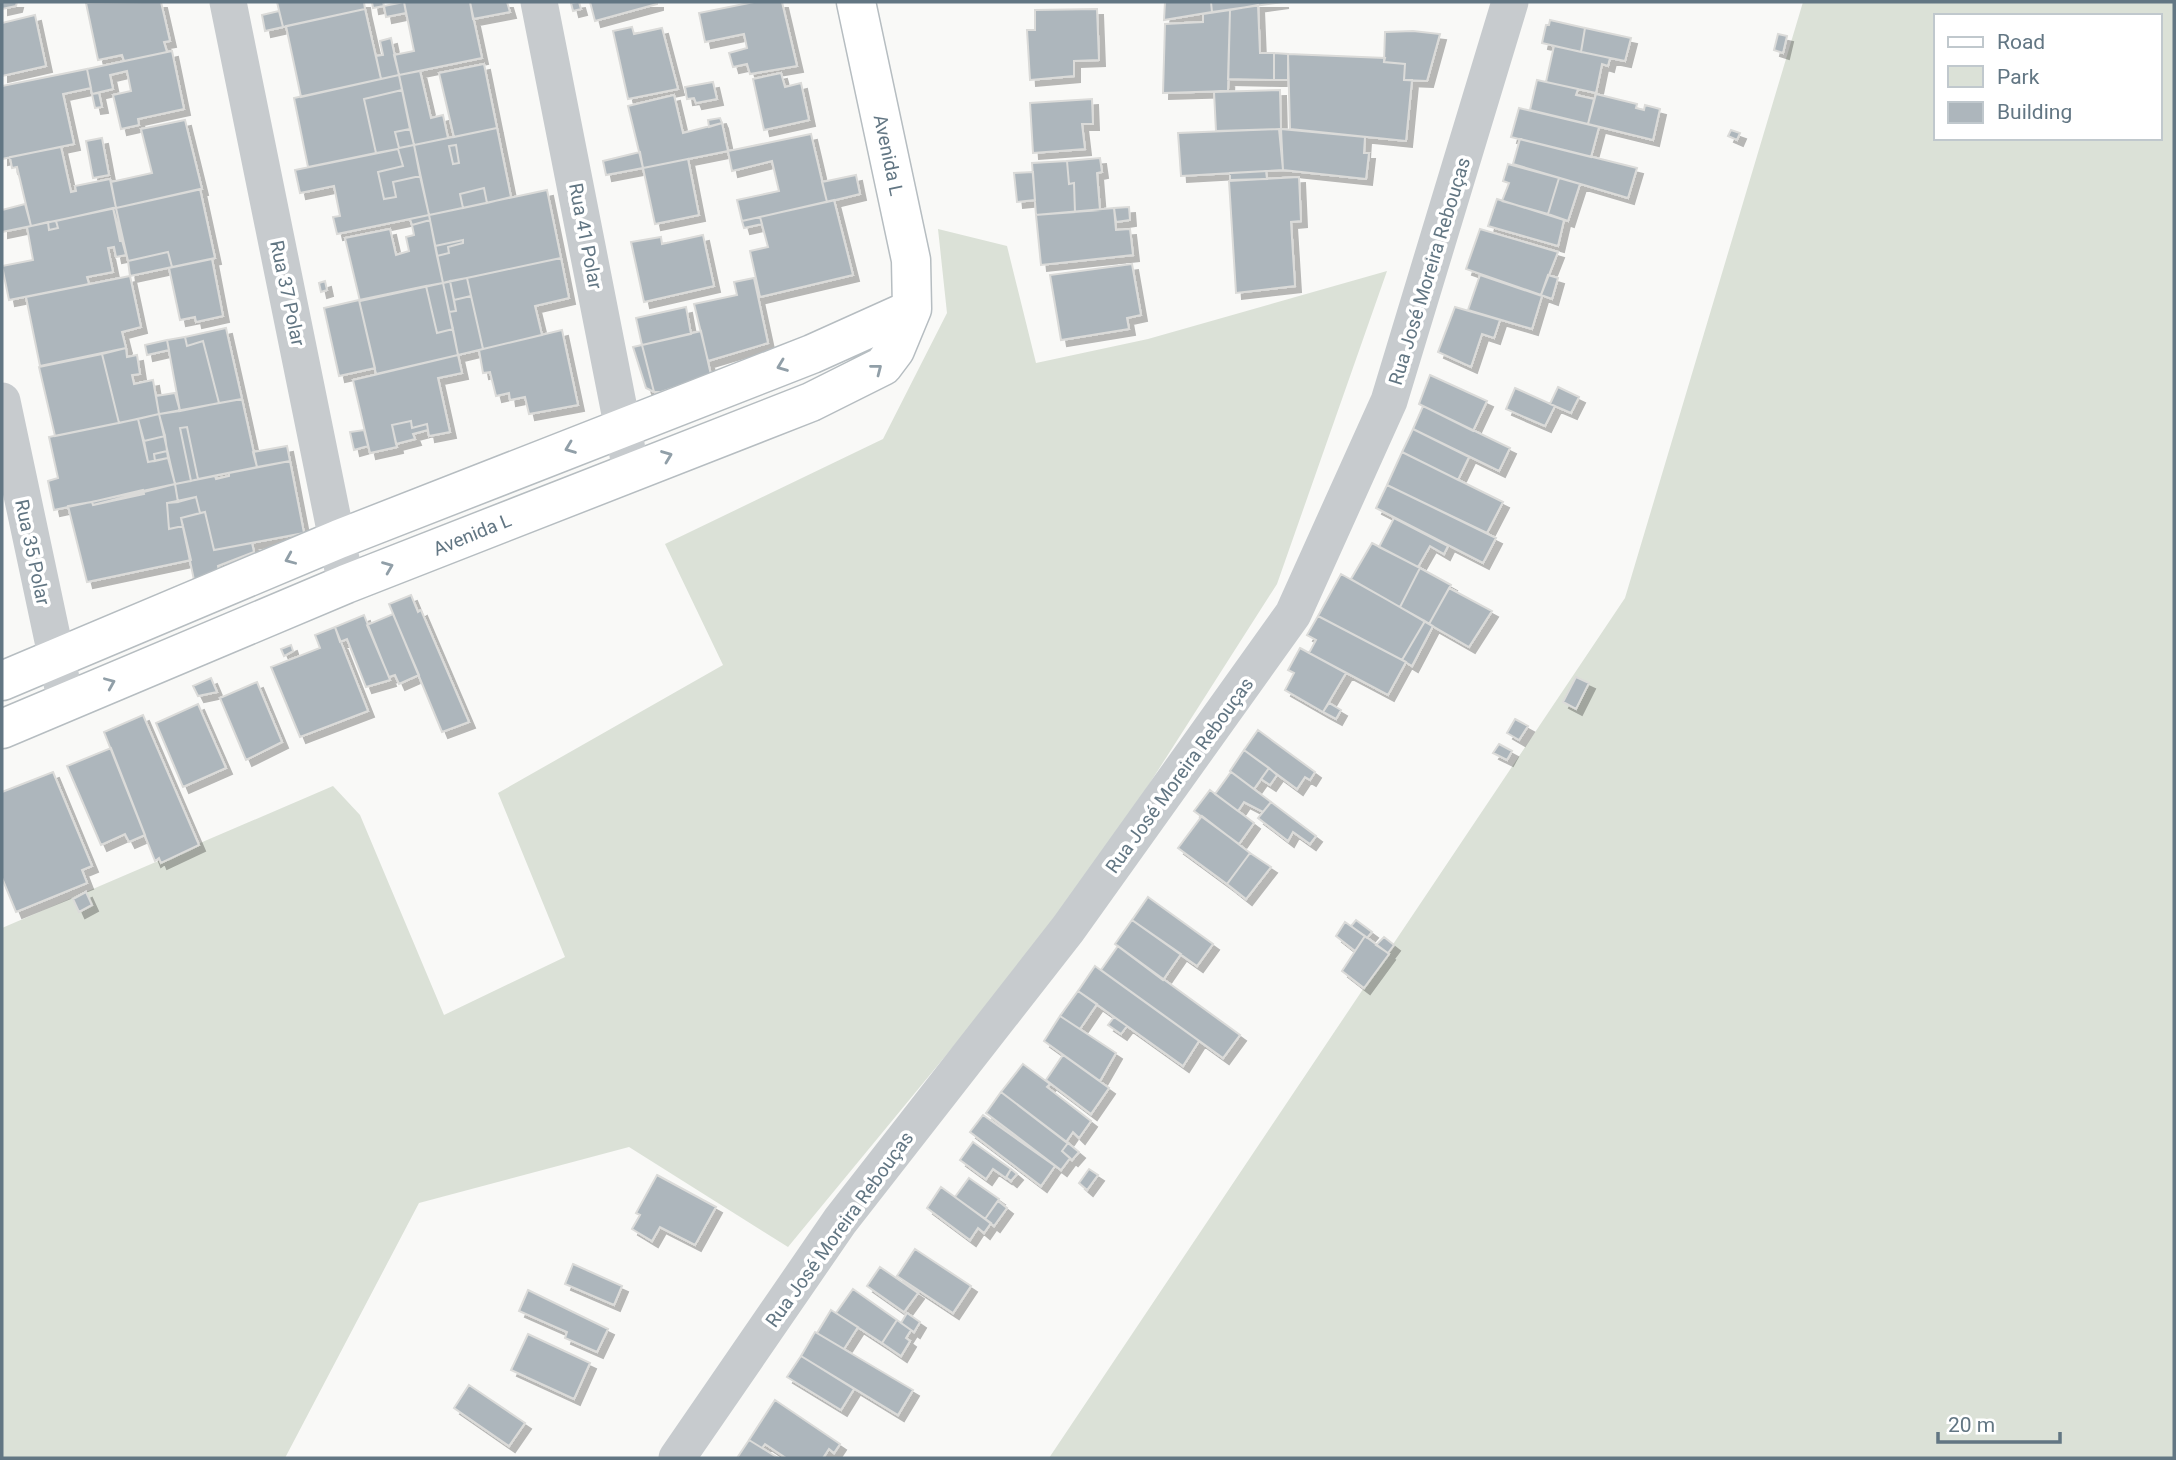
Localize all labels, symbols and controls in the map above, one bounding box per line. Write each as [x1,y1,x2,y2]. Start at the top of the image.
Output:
legend [1934,14,2162,140]
text: Road [1997,30,2045,54]
text: Park [1997,65,2040,89]
text: Building [1997,100,2072,124]
street label: Avenida L [869,113,908,198]
street label: Rua José Moreira Rebouças [1384,155,1475,388]
street label: Rua 41 Polar [564,181,607,292]
street label: Rua 37 Polar [265,238,310,349]
one-way arrow [777,357,789,371]
one-way arrow [869,364,881,377]
one-way arrow [565,440,577,454]
one-way arrow [661,450,673,464]
street label: Rua 35 Polar [10,497,55,608]
street label: Avenida L [430,508,515,561]
one-way arrow [285,551,298,565]
one-way arrow [381,562,393,576]
street label: Rua José Moreira Rebouças [1101,673,1258,878]
one-way arrow [103,678,115,692]
street label: Rua José Moreira Rebouças [761,1127,918,1332]
scale bar [1938,1400,2060,1444]
text: 20 m [1948,1413,1995,1437]

